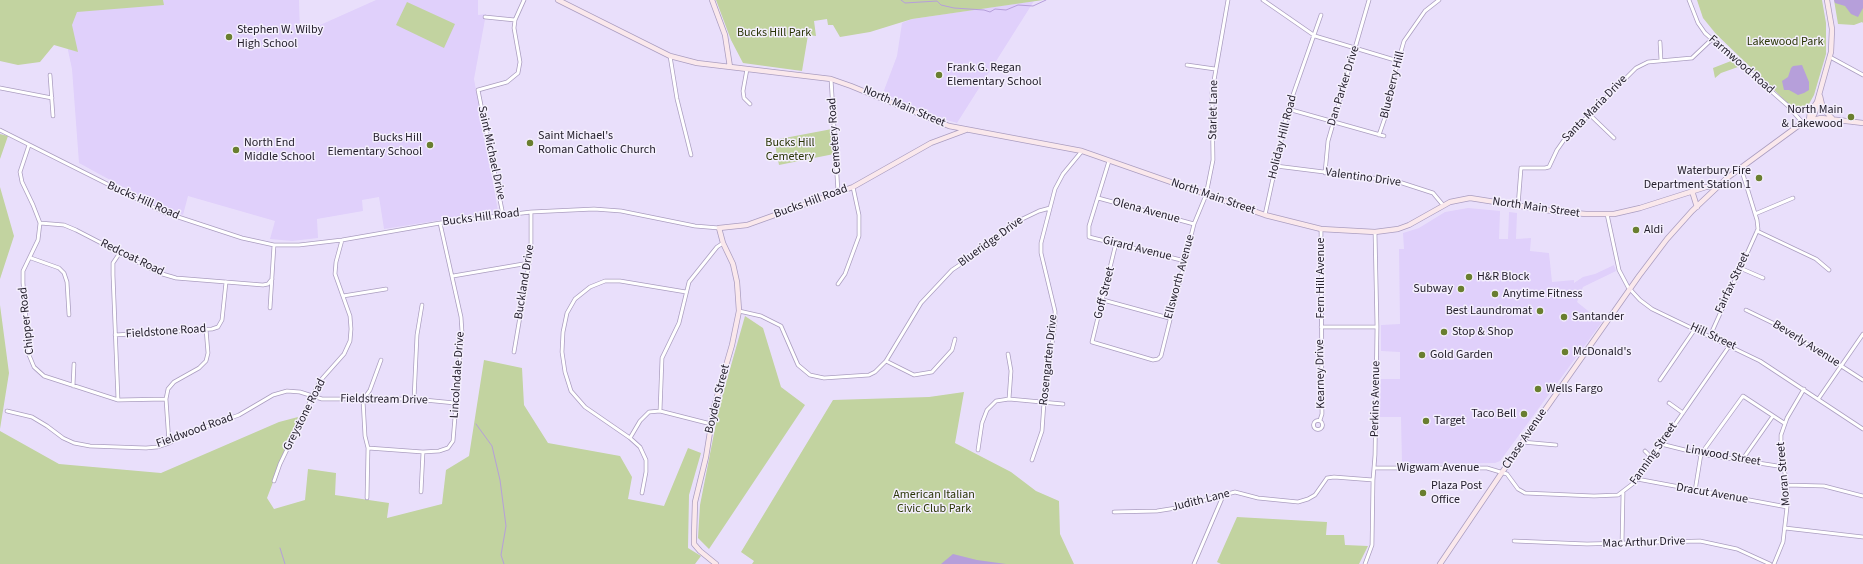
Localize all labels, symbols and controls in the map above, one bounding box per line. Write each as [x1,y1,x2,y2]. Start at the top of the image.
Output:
place label: Stephen W. Wilby High School [237,23,323,51]
park label: Bucks Hill Park [737,26,811,40]
marker: Stephen W. Wilby High School [224,32,234,42]
street label: Farmwood Road [1705,33,1777,97]
park label: Lakewood Park [1747,35,1823,49]
street label: Dan Parker Drive [1325,44,1363,128]
street label: Blueberry Hill [1378,50,1408,120]
place label: Frank G. Regan Elementary School [947,61,1042,89]
marker: Frank G. Regan Elementary School [934,70,944,80]
street label: Santa Maria Drive [1559,72,1631,146]
street label: Starlet Lane [1206,80,1222,140]
street label: North Main Street [861,83,947,131]
street label: Holiday Hill Road [1266,93,1300,181]
street label: Cemetery Road [825,97,845,175]
place label: North Main & Lakewood [1781,103,1843,131]
street label: Saint Michael Drive [474,105,508,201]
marker: North Main & Lakewood [1846,112,1856,122]
place label: Saint Michael's Roman Catholic Church [538,129,656,157]
place label: Bucks Hill Elementary School [327,131,422,159]
place label: North End Middle School [244,136,315,164]
park label: Bucks Hill Cemetery [765,136,815,164]
marker: Saint Michael's Roman Catholic Church [525,138,535,148]
marker: Bucks Hill Elementary School [425,140,435,150]
marker: North End Middle School [231,145,241,155]
place label: Waterbury Fire Department Station 1 [1644,164,1751,192]
street label: Valentino Drive [1324,166,1402,190]
marker: Waterbury Fire Department Station 1 [1754,173,1764,183]
street label: North Main Street [1169,176,1257,218]
street label: Bucks Hill Road [105,179,181,223]
street label: Bucks Hill Road [772,182,850,222]
street label: Olena Avenue [1111,195,1181,227]
street label: North Main Street [1491,195,1581,221]
street label: Bucks Hill Road [442,206,520,230]
street label: Blueridge Drive [956,214,1026,270]
place label: Aldi [1644,223,1663,237]
marker: Aldi [1631,225,1641,235]
street label: Ellsworth Avenue [1162,233,1198,321]
street label: Girard Avenue [1101,234,1173,264]
street label: Redcoat Road [98,236,166,280]
street label: Fern Hill Avenue [1314,237,1328,319]
street label: Buckland Drive [512,243,538,321]
street label: Fairfax Street [1713,250,1753,316]
street label: Goff Street [1092,265,1118,321]
place label: H&R Block [1477,270,1529,284]
marker: H&R Block [1464,272,1474,282]
place label: Subway [1413,282,1453,296]
marker: Subway [1456,284,1466,294]
street label: Chipper Road [16,286,38,356]
place label: Anytime Fitness [1503,287,1582,301]
marker: Anytime Fitness [1490,289,1500,299]
place label: Best Laundromat [1446,304,1532,318]
marker: Best Laundromat [1535,306,1545,316]
place label: Santander [1572,310,1624,324]
marker: Santander [1559,312,1569,322]
street label: Rosengarten Drive [1037,314,1061,406]
street label: Beverly Avenue [1770,318,1842,370]
street label: Hill Street [1688,320,1738,354]
street label: Fieldstone Road [125,322,207,342]
place label: Stop & Shop [1452,325,1513,339]
marker: Stop & Shop [1439,327,1449,337]
street label: Lincolndale Drive [448,331,468,419]
street label: Kearney Drive [1313,339,1329,409]
place label: McDonald's [1573,345,1631,359]
marker: McDonald's [1560,347,1570,357]
place label: Gold Garden [1430,348,1493,362]
marker: Gold Garden [1417,350,1427,360]
street label: Perkins Avenue [1368,361,1384,437]
street label: Boyden Street [702,363,734,435]
street label: Greystone Road [281,377,329,453]
place label: Wells Fargo [1546,382,1603,396]
marker: Wells Fargo [1533,384,1543,394]
street label: Fieldstream Drive [340,392,428,408]
street label: Chase Avenue [1500,406,1550,472]
place label: Taco Bell [1471,407,1516,421]
marker: Taco Bell [1519,409,1529,419]
street label: Fieldwood Road [154,410,236,452]
place label: Target [1434,414,1465,428]
marker: Target [1421,416,1431,426]
street label: Fanning Street [1627,420,1681,488]
street label: Moran Street [1774,441,1794,507]
street label: Linwood Street [1684,442,1762,470]
street label: Wigwam Avenue [1397,461,1479,475]
place label: Plaza Post Office [1431,479,1482,507]
street label: Dracut Avenue [1675,481,1749,507]
street label: Judith Lane [1171,487,1231,515]
park label: American Italian Civic Club Park [893,488,975,516]
marker: Plaza Post Office [1418,488,1428,498]
street label: Mac Arthur Drive [1602,534,1686,552]

